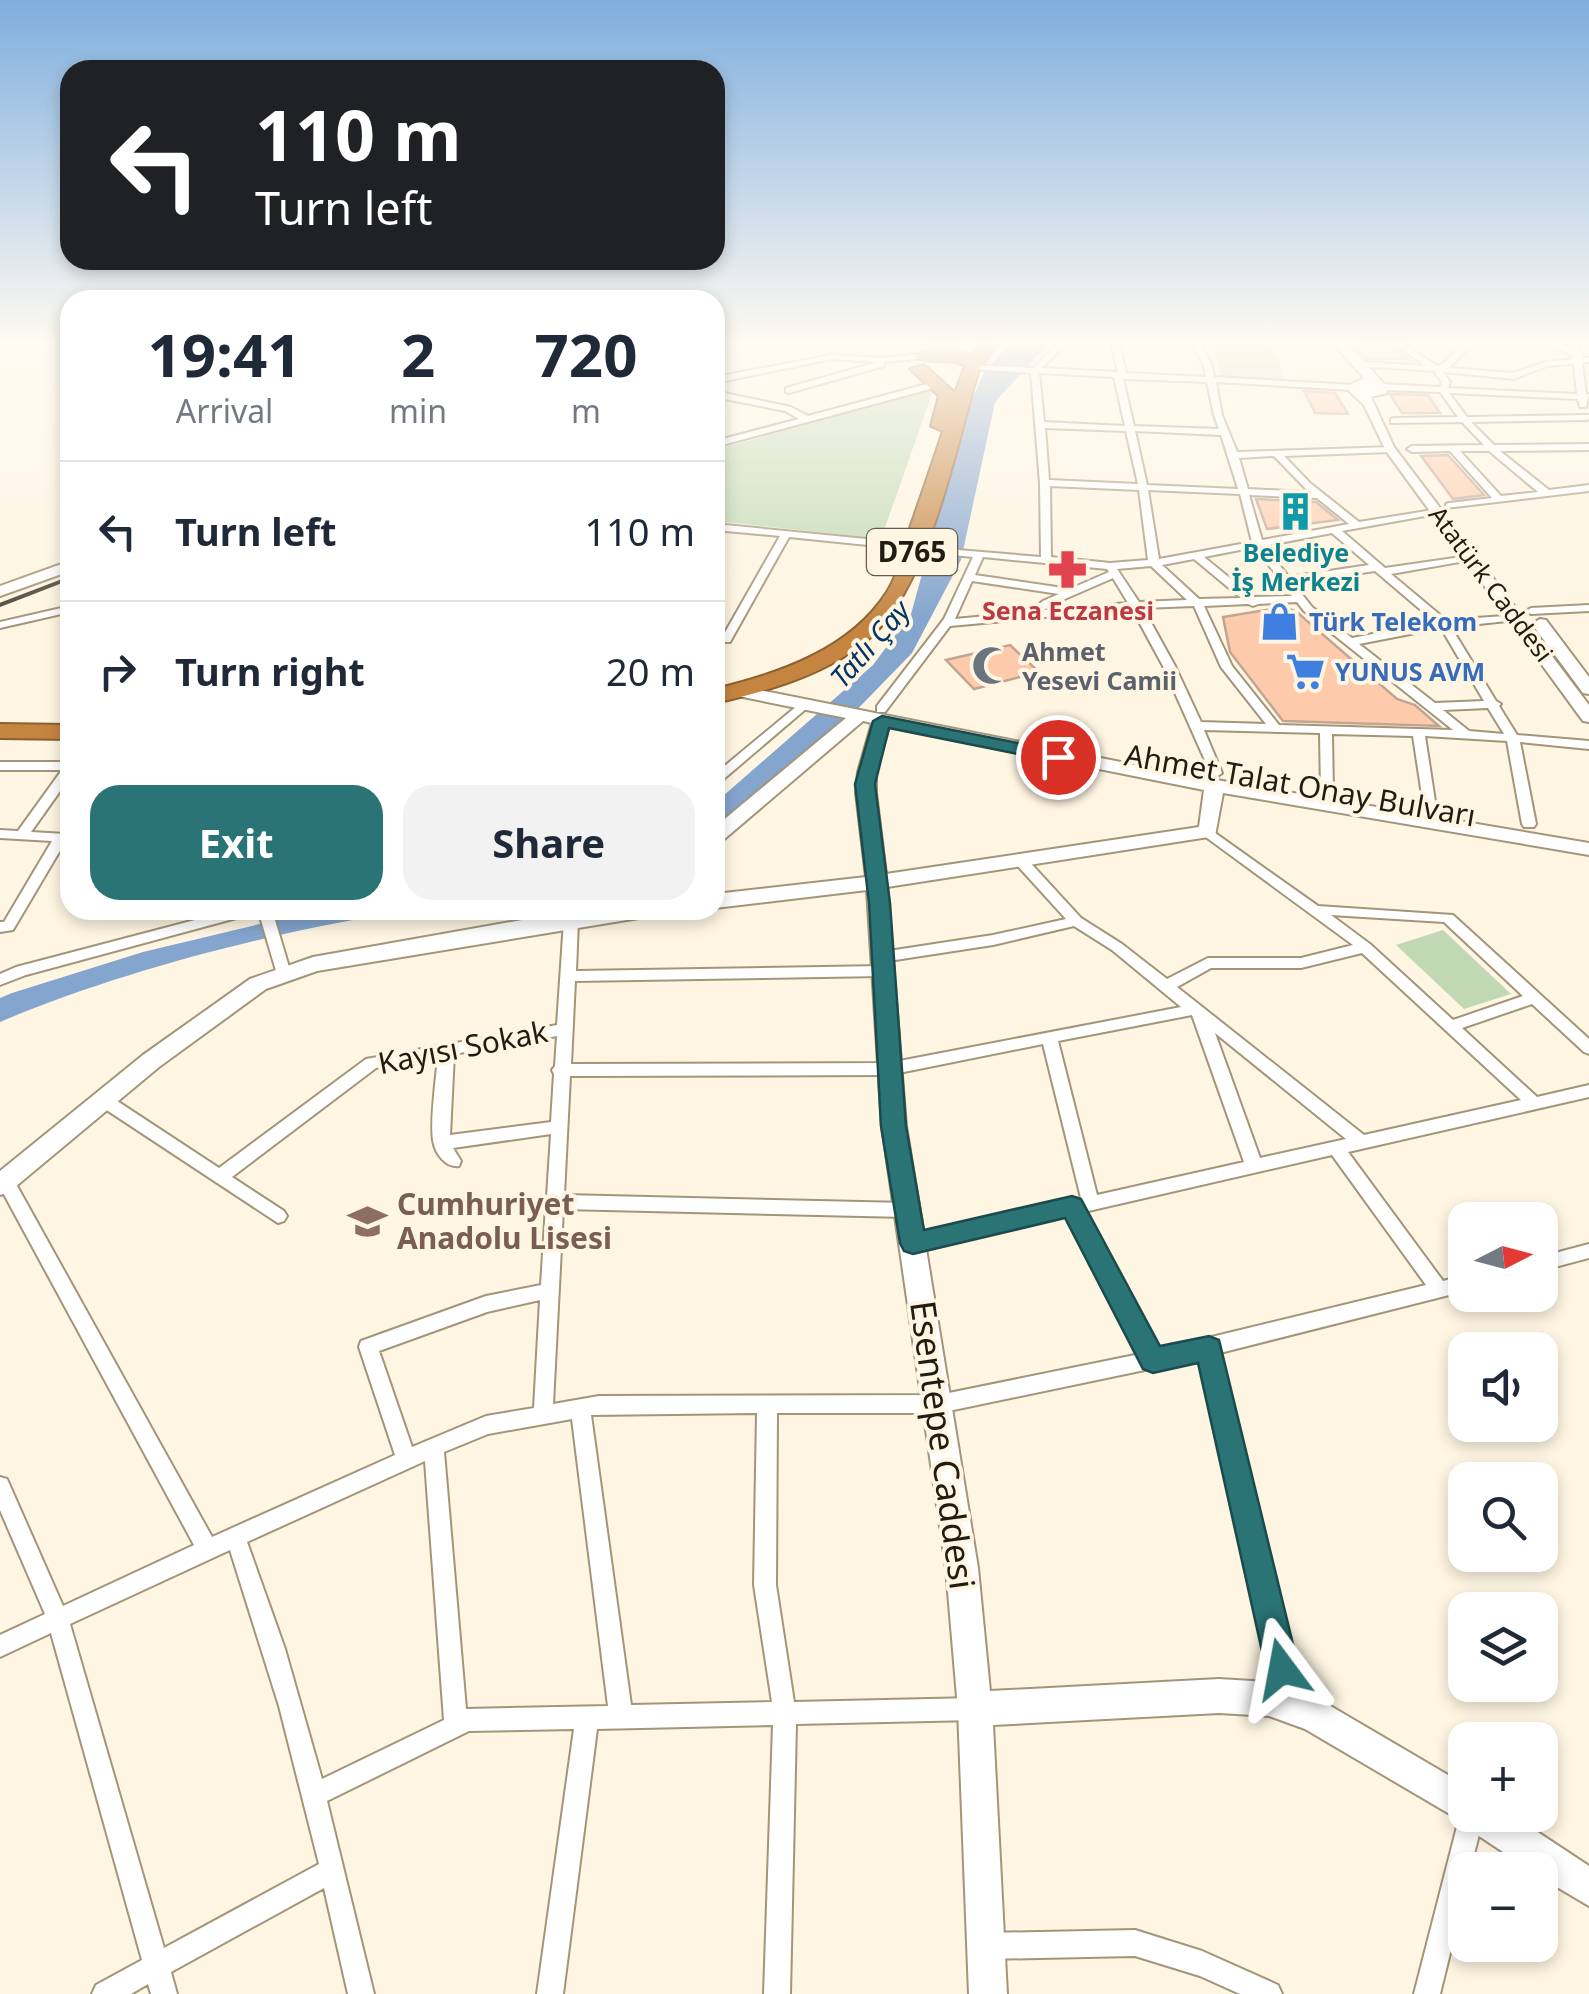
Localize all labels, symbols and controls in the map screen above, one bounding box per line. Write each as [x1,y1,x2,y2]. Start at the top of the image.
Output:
text: 110 m [255,86,462,182]
icon: left [90,100,220,230]
text: Turn left [255,177,432,238]
text: 19:41 [147,313,302,395]
text: 2 [401,313,435,395]
text: 720 [535,313,638,395]
text: Arrival [176,389,273,432]
text: min [389,389,447,432]
text: m [571,389,601,432]
building icon: Belediye İş Merkezi [1275,491,1317,533]
street label: Atatürk Caddesi [1422,499,1562,668]
icon: left [90,504,145,559]
text: Turn left [175,505,337,557]
text: 110 m [584,505,695,557]
road number: D765 [867,529,957,575]
place label: Belediye İş Merkezi [1232,535,1360,598]
pharmacy icon: Sena Eczanesi [1047,549,1089,591]
water label: Tatlı Çay [821,590,919,695]
place label: Sena Eczanesi [982,593,1154,627]
shop icon: Türk Telekom [1258,601,1300,643]
place label: Türk Telekom [1309,604,1477,638]
place label: Ahmet Yesevi Camii [1022,634,1177,697]
icon: right [90,644,145,699]
text: Turn right [175,645,365,697]
text: 20 m [606,645,695,697]
mosque icon: Ahmet Yesevi Camii [971,645,1013,687]
supermarket icon: YUNUS AVM [1284,651,1326,693]
place label: YUNUS AVM [1335,654,1485,688]
pin [1016,715,1101,800]
icon: arrive [1031,730,1086,785]
street label: Ahmet Talat Onay Bulvarı [1122,733,1479,836]
button: Exit [90,785,383,900]
button: Share [403,785,695,900]
street label: Kayısı Sokak [374,1010,551,1083]
place label: Cumhuriyet Anadolu Lisesi [397,1183,612,1258]
school or university icon: Cumhuriyet Anadolu Lisesi [346,1201,388,1243]
north arrow [1448,1202,1558,1312]
map controls [1448,1202,1558,1962]
street label: Esentepe Caddesi [900,1298,987,1592]
button: sound [1448,1332,1558,1442]
button: search [1448,1462,1558,1572]
button: layers [1448,1592,1558,1702]
position arrow [1230,1617,1334,1721]
button: + [1448,1722,1558,1832]
button: − [1448,1852,1558,1962]

